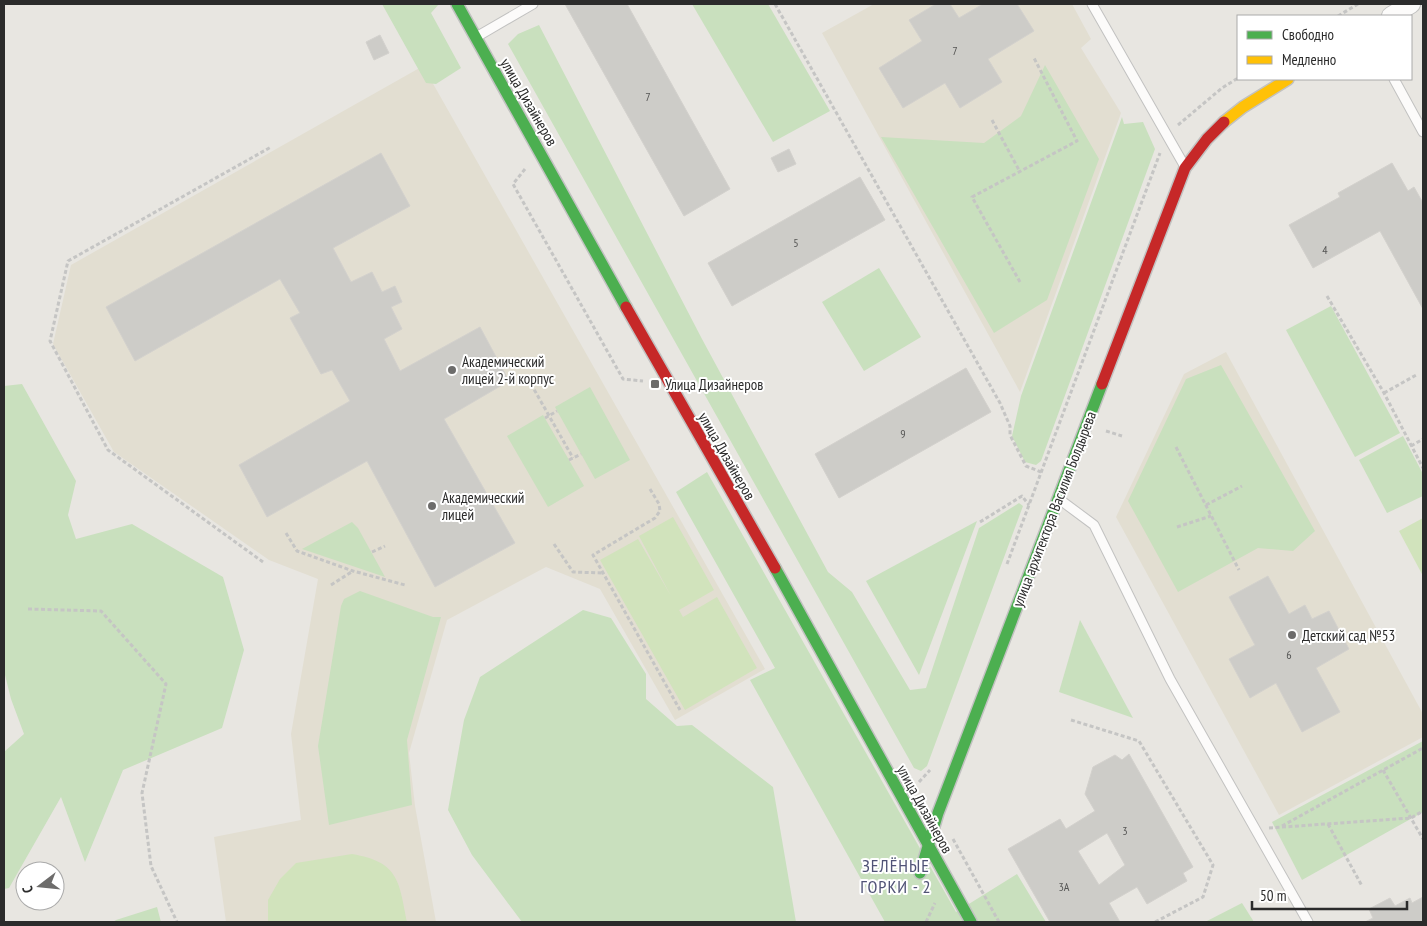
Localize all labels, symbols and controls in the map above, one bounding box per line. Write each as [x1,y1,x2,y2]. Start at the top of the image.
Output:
legend [1237,15,1412,80]
text: Свободно [1282,25,1334,44]
house number: 7 [952,43,958,58]
text: Медленно [1282,50,1336,69]
street label: улица Дизайнеров [496,55,562,149]
house number: 7 [645,89,651,104]
house number: 5 [793,235,799,250]
house number: 4 [1322,242,1328,257]
place label: Академический лицей 2-й корпус [461,352,555,388]
marker: Академический лицей 2-й корпус [446,364,458,376]
place label: Улица Дизайнеров [665,375,763,394]
marker: Улица Дизайнеров [649,378,661,390]
street label: улица Дизайнеров [694,409,760,503]
street label: улица архитектора Василия Болдырева [1008,409,1100,609]
house number: 9 [900,426,906,441]
place label: Академический лицей [441,488,524,524]
marker: Академический лицей [426,500,438,512]
place label: Детский сад №53 [1302,626,1395,645]
marker: Детский сад №53 [1286,629,1298,641]
house number: 6 [1286,647,1292,662]
street label: улица Дизайнеров [893,762,957,856]
house number: 3 [1122,823,1128,838]
district label: ЗЕЛЁНЫЕ ГОРКИ - 2 [860,854,932,898]
north arrow [15,861,65,911]
scale bar [1252,878,1407,910]
house number: 3А [1058,879,1070,894]
text: С [18,883,37,895]
text: 50 m [1260,886,1286,905]

